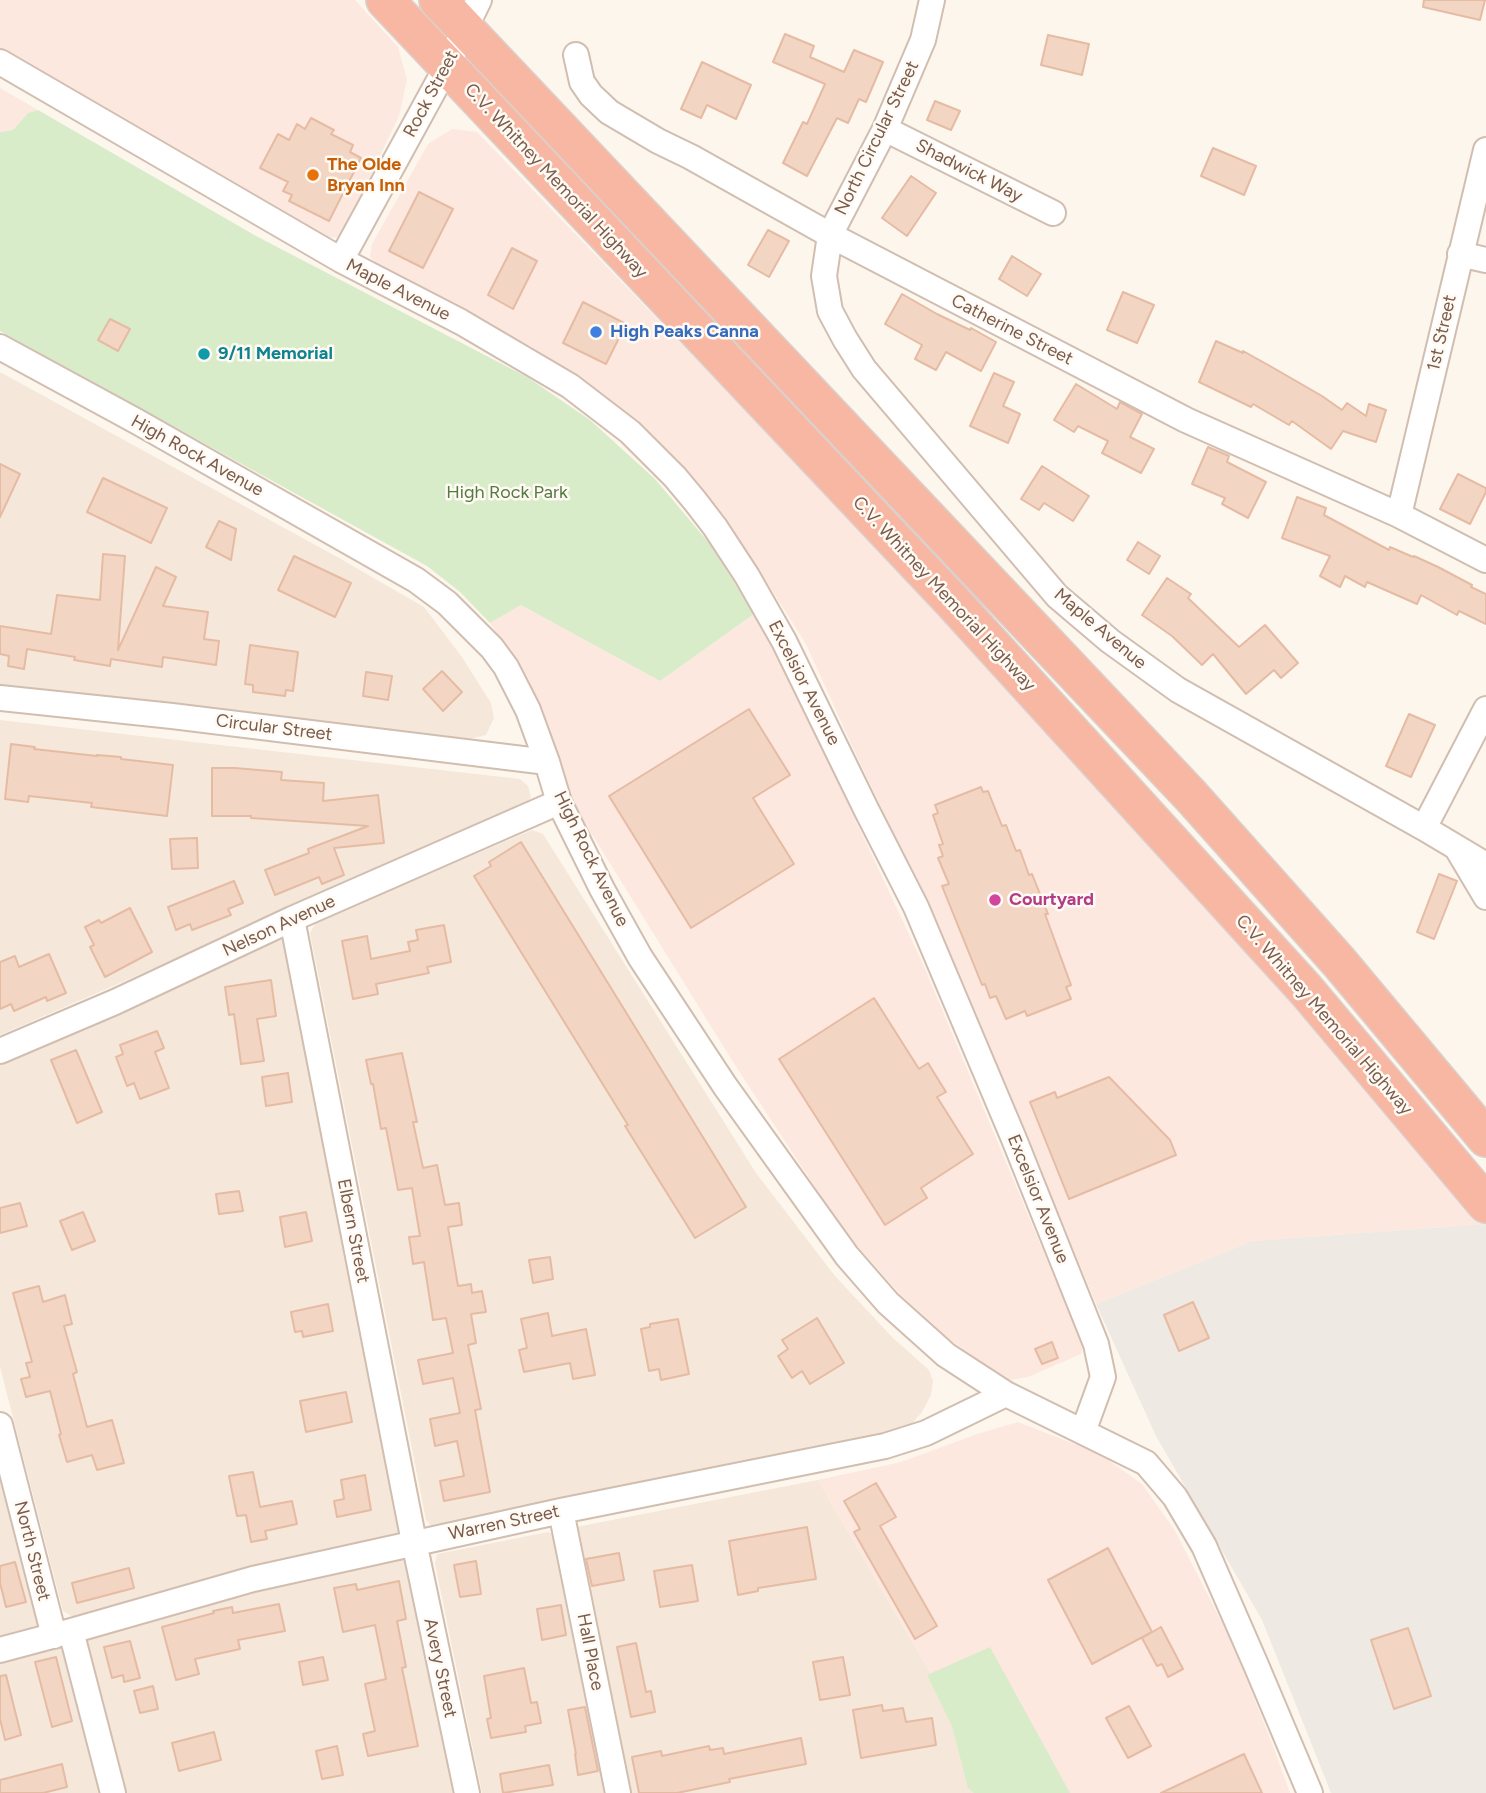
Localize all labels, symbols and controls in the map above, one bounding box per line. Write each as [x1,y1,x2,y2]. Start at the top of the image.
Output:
street label: Rock Street [399,47,463,141]
street label: North Circular Street [830,57,924,219]
street label: C.V. Whitney Memorial Highway [460,79,652,283]
street label: Shadwick Way [912,135,1026,207]
place label: The Olde Bryan Inn [327,154,405,196]
marker: The Olde Bryan Inn [305,167,321,183]
street label: Maple Avenue [342,254,454,326]
street label: Catherine Street [947,290,1077,370]
street label: 1st Street [1423,293,1461,373]
place label: High Peaks Canna [610,321,759,343]
marker: High Peaks Canna [588,324,604,340]
place label: 9/11 Memorial [218,343,333,365]
marker: 9/11 Memorial [196,346,212,362]
street label: High Rock Avenue [127,411,267,501]
park label: High Rock Park [446,482,568,504]
street label: C.V. Whitney Memorial Highway [848,492,1040,696]
street label: Maple Avenue [1049,584,1151,674]
street label: Excelsior Avenue [763,617,845,749]
street label: Circular Street [215,710,333,746]
street label: High Rock Avenue [549,788,633,930]
place label: Courtyard [1009,889,1094,911]
street label: Nelson Avenue [219,890,339,962]
marker: Courtyard [987,892,1003,908]
street label: C.V. Whitney Memorial Highway [1231,910,1417,1120]
street label: Excelsior Avenue [1002,1131,1074,1267]
street label: Elbern Street [332,1177,374,1285]
street label: North Street [9,1499,55,1603]
street label: Warren Street [447,1501,561,1545]
street label: Hall Place [572,1612,608,1692]
street label: Avery Street [419,1616,461,1720]

